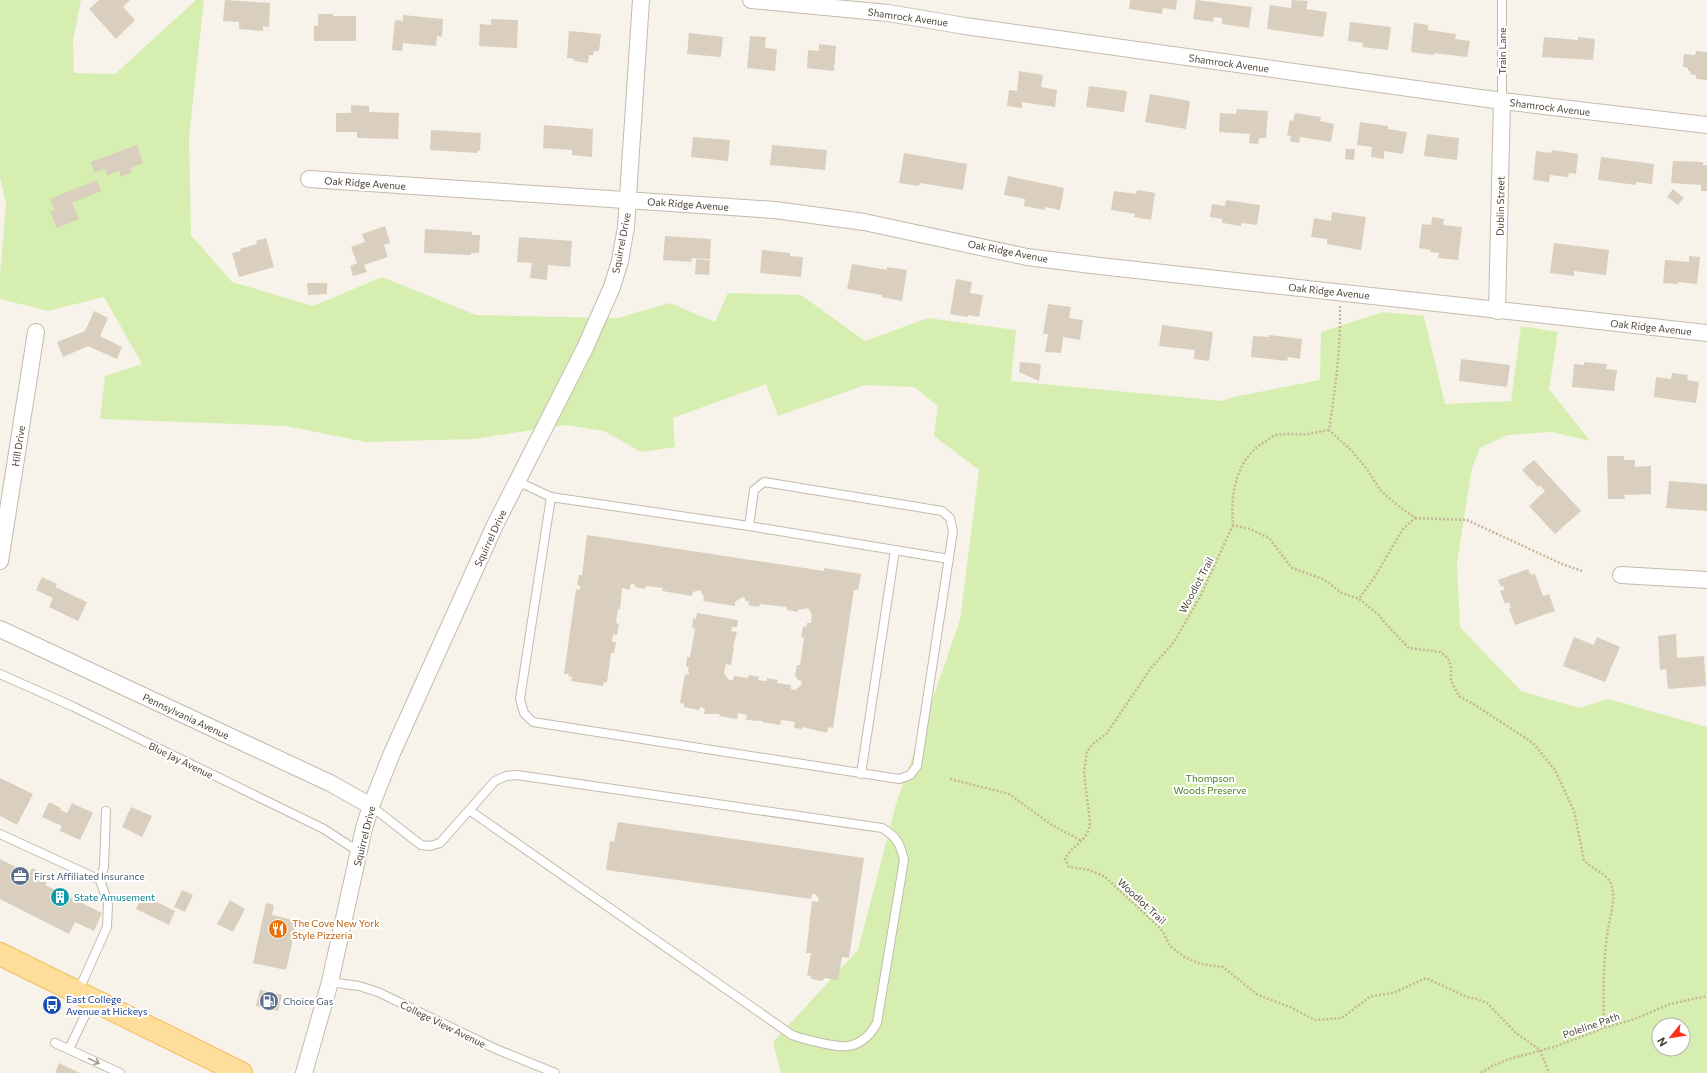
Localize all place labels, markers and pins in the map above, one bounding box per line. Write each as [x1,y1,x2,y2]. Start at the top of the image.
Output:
office icon: First Affiliated Insurance [9,865,31,887]
place label: First Affiliated Insurance [34,870,145,882]
building icon: State Amusement [49,886,71,908]
place label: State Amusement [74,891,155,903]
place label: The Cove New York Style Pizzeria [292,917,380,941]
restaurant icon: The Cove New York Style Pizzeria [267,918,289,940]
fuel station icon: Choice Gas [258,990,280,1012]
place label: East College Avenue at Hickeys [66,993,148,1017]
bus stop icon: East College Avenue at Hickeys [41,994,63,1016]
place label: Choice Gas [283,995,334,1007]

